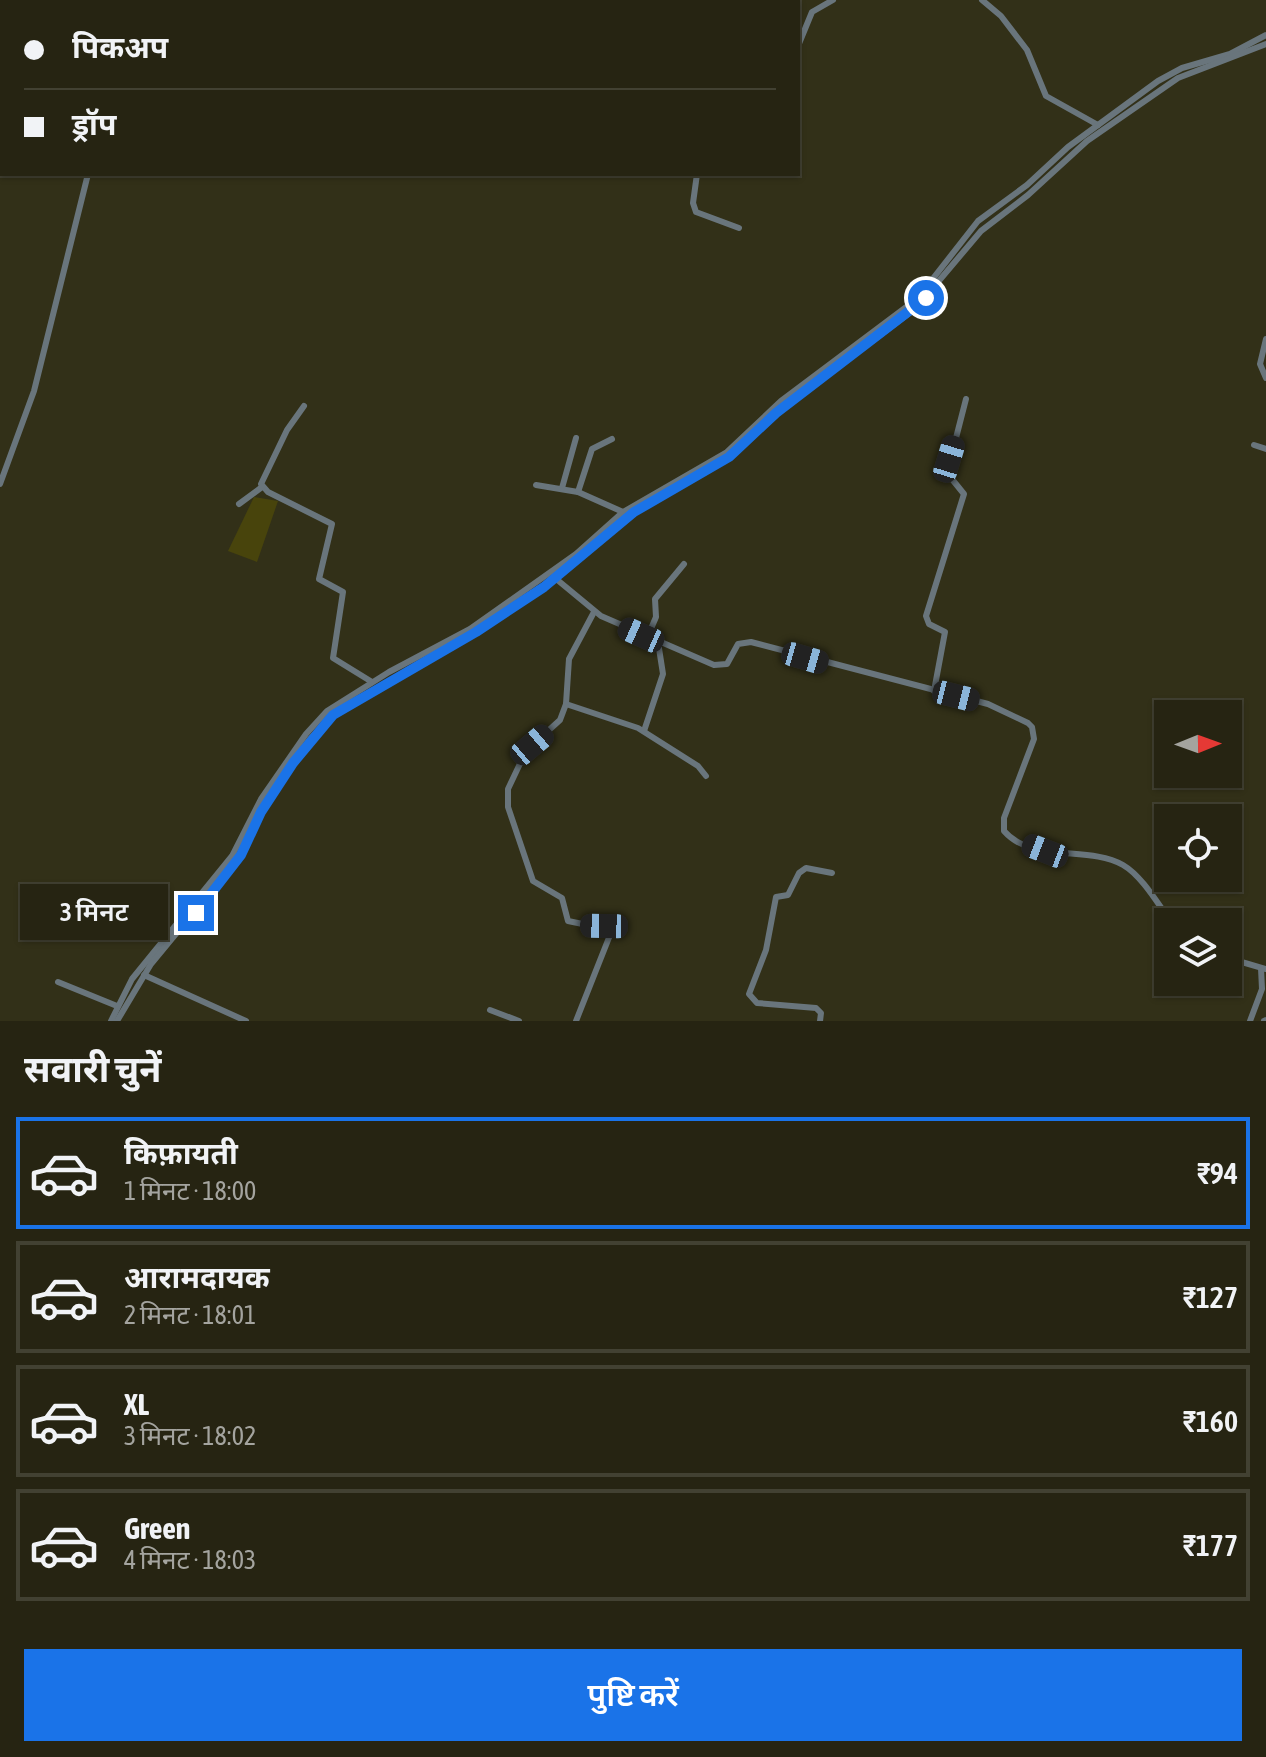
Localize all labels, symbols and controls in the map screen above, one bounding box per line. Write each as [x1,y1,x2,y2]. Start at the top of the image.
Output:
text: पिकअप [72,30,168,64]
text: ड्रॉप [72,107,116,141]
route start [908,280,944,316]
car [931,433,967,485]
car [614,614,668,656]
car [779,640,831,676]
car [930,679,982,713]
north arrow [1154,700,1242,788]
map controls [1154,700,1242,996]
car [506,720,558,770]
button: locate [1154,804,1242,892]
car [1018,831,1072,871]
callout: 3 मिनट [20,885,168,941]
route end [178,895,214,931]
text: 3 मिनट [60,897,128,927]
button: layers [1154,908,1242,996]
car [580,914,628,938]
text: सवारी चुनें [24,1048,161,1090]
text: किफ़ायती [124,1136,238,1170]
icon: car [28,1137,100,1209]
text: ₹94 [1197,1156,1238,1190]
text: 1 मिनट · 18:00 [124,1176,256,1206]
text: आरामदायक [124,1260,270,1294]
icon: car [28,1261,100,1333]
text: ₹127 [1183,1280,1238,1314]
text: 2 मिनट · 18:01 [124,1300,256,1330]
icon: car [28,1385,100,1457]
text: XL [124,1387,149,1421]
text: ₹160 [1183,1404,1238,1438]
text: 3 मिनट · 18:02 [124,1421,256,1451]
icon: car [28,1509,100,1581]
text: Green [124,1511,190,1545]
text: ₹177 [1183,1528,1238,1562]
text: 4 मिनट · 18:03 [124,1545,256,1575]
button: पुष्टि करें [24,1649,1242,1741]

